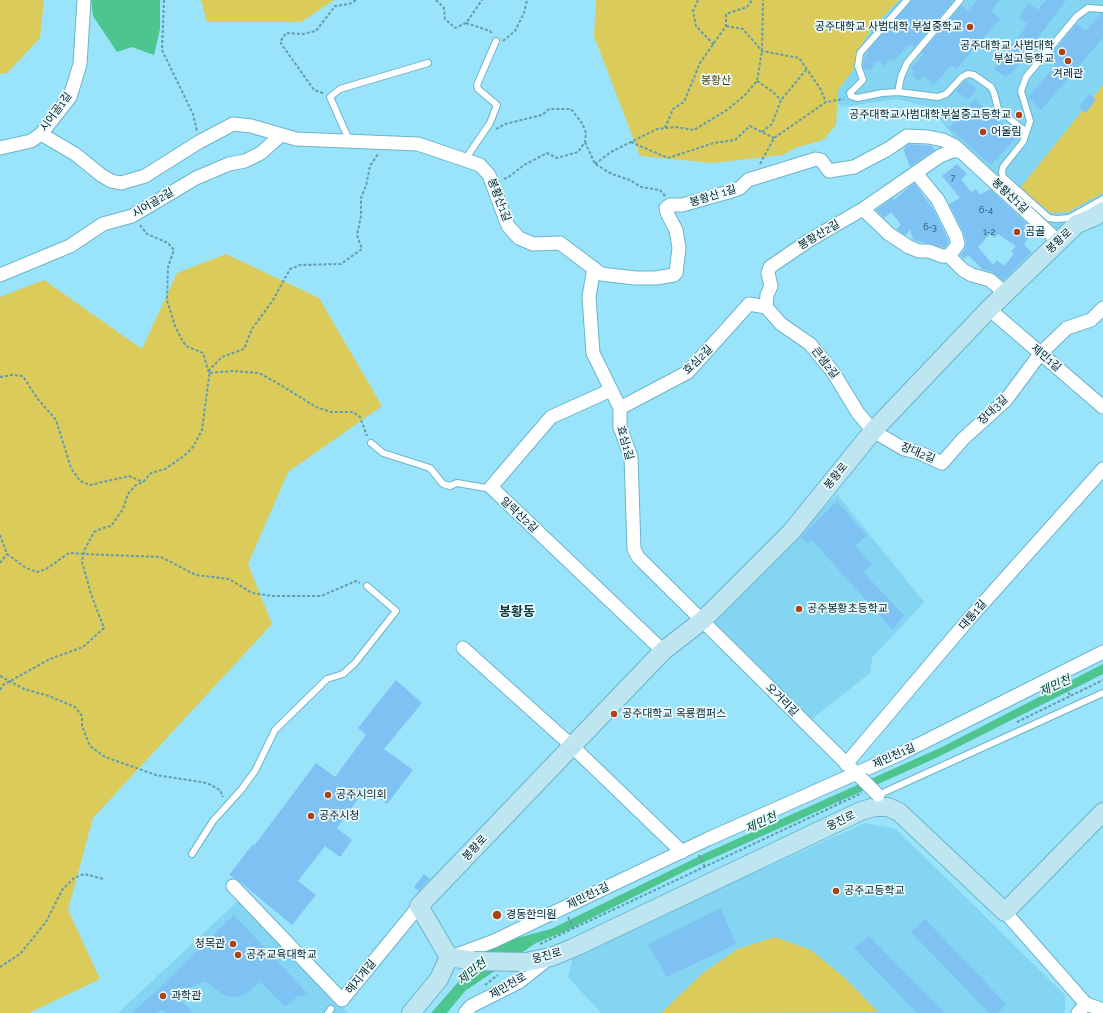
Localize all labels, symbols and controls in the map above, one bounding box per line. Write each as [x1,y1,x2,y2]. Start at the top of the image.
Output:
place label: 공주대학교 사범대학 부설중학교 [815,20,962,34]
marker: 공주대학교 사범대학 부설중학교 [965,22,975,32]
place label: 공주대학교 사범대학 부설고등학교 [960,39,1054,65]
marker: 공주대학교 사범대학 부설고등학교 [1057,47,1067,57]
marker: 겨레관 [1063,56,1073,66]
place label: 겨레관 [1053,67,1083,81]
park label: 봉황산 [701,74,731,88]
street label: 시어골1길 [37,90,75,134]
place label: 공주대학교사범대학부설중고등학교 [849,108,1011,122]
marker: 공주대학교사범대학부설중고등학교 [1014,110,1024,120]
place label: 어울림 [991,125,1021,139]
marker: 어울림 [978,127,988,137]
house number: 7 [951,173,955,183]
street label: 봉황산1길 [989,176,1031,216]
street label: 봉황산1길 [485,177,513,223]
street label: 봉황산 1길 [688,183,738,209]
street label: 시어골2길 [130,185,176,221]
house number: 6-4 [979,205,993,215]
street label: 봉황산2길 [796,217,842,253]
house number: 6-3 [923,222,937,232]
place label: 곰골 [1025,225,1045,239]
street label: 봉황로 [1043,226,1075,256]
house number: 1-2 [983,227,995,237]
marker: 곰골 [1012,227,1022,237]
street label: 제민1길 [1028,342,1064,374]
street label: 효심2길 [681,343,715,377]
street label: 큰샘2길 [809,345,841,381]
street label: 장대3길 [975,393,1011,427]
street label: 효심1길 [614,424,636,462]
street label: 장대2길 [899,440,937,466]
street label: 봉황로 [821,460,851,492]
street label: 일락산2길 [498,494,540,536]
street label: 대통1길 [957,597,989,633]
place label: 공주봉황초등학교 [807,602,888,616]
district label: 봉황동 [499,604,535,620]
marker: 공주봉황초등학교 [794,604,804,614]
water label: 제민천 [1037,672,1073,700]
street label: 오거리길 [763,681,801,719]
place label: 공주대학교 옥룡캠퍼스 [622,707,726,721]
marker: 공주대학교 옥룡캠퍼스 [609,709,619,719]
street label: 제민천1길 [871,741,917,771]
place label: 공주시의회 [336,788,387,802]
marker: 공주시의회 [323,790,333,800]
place label: 공주시청 [319,809,359,823]
water label: 제민천 [743,809,779,837]
street label: 웅진로 [824,809,858,833]
marker: 공주시청 [306,811,316,821]
street label: 봉황로 [460,832,490,864]
street label: 제민천1길 [565,880,611,912]
place label: 공주고등학교 [844,884,905,898]
marker: 공주고등학교 [831,886,841,896]
place label: 경동한의원 [506,908,557,922]
marker: 경동한의원 [491,909,503,921]
place label: 청목관 [195,937,225,951]
marker: 청목관 [228,939,238,949]
street label: 웅진로 [531,945,563,967]
place label: 공주교육대학교 [246,948,317,962]
marker: 공주교육대학교 [233,950,243,960]
water label: 제민천 [455,956,489,988]
street label: 해지개길 [343,957,379,997]
street label: 제민천로 [487,970,529,1002]
place label: 과학관 [171,989,201,1003]
marker: 과학관 [158,991,168,1001]

